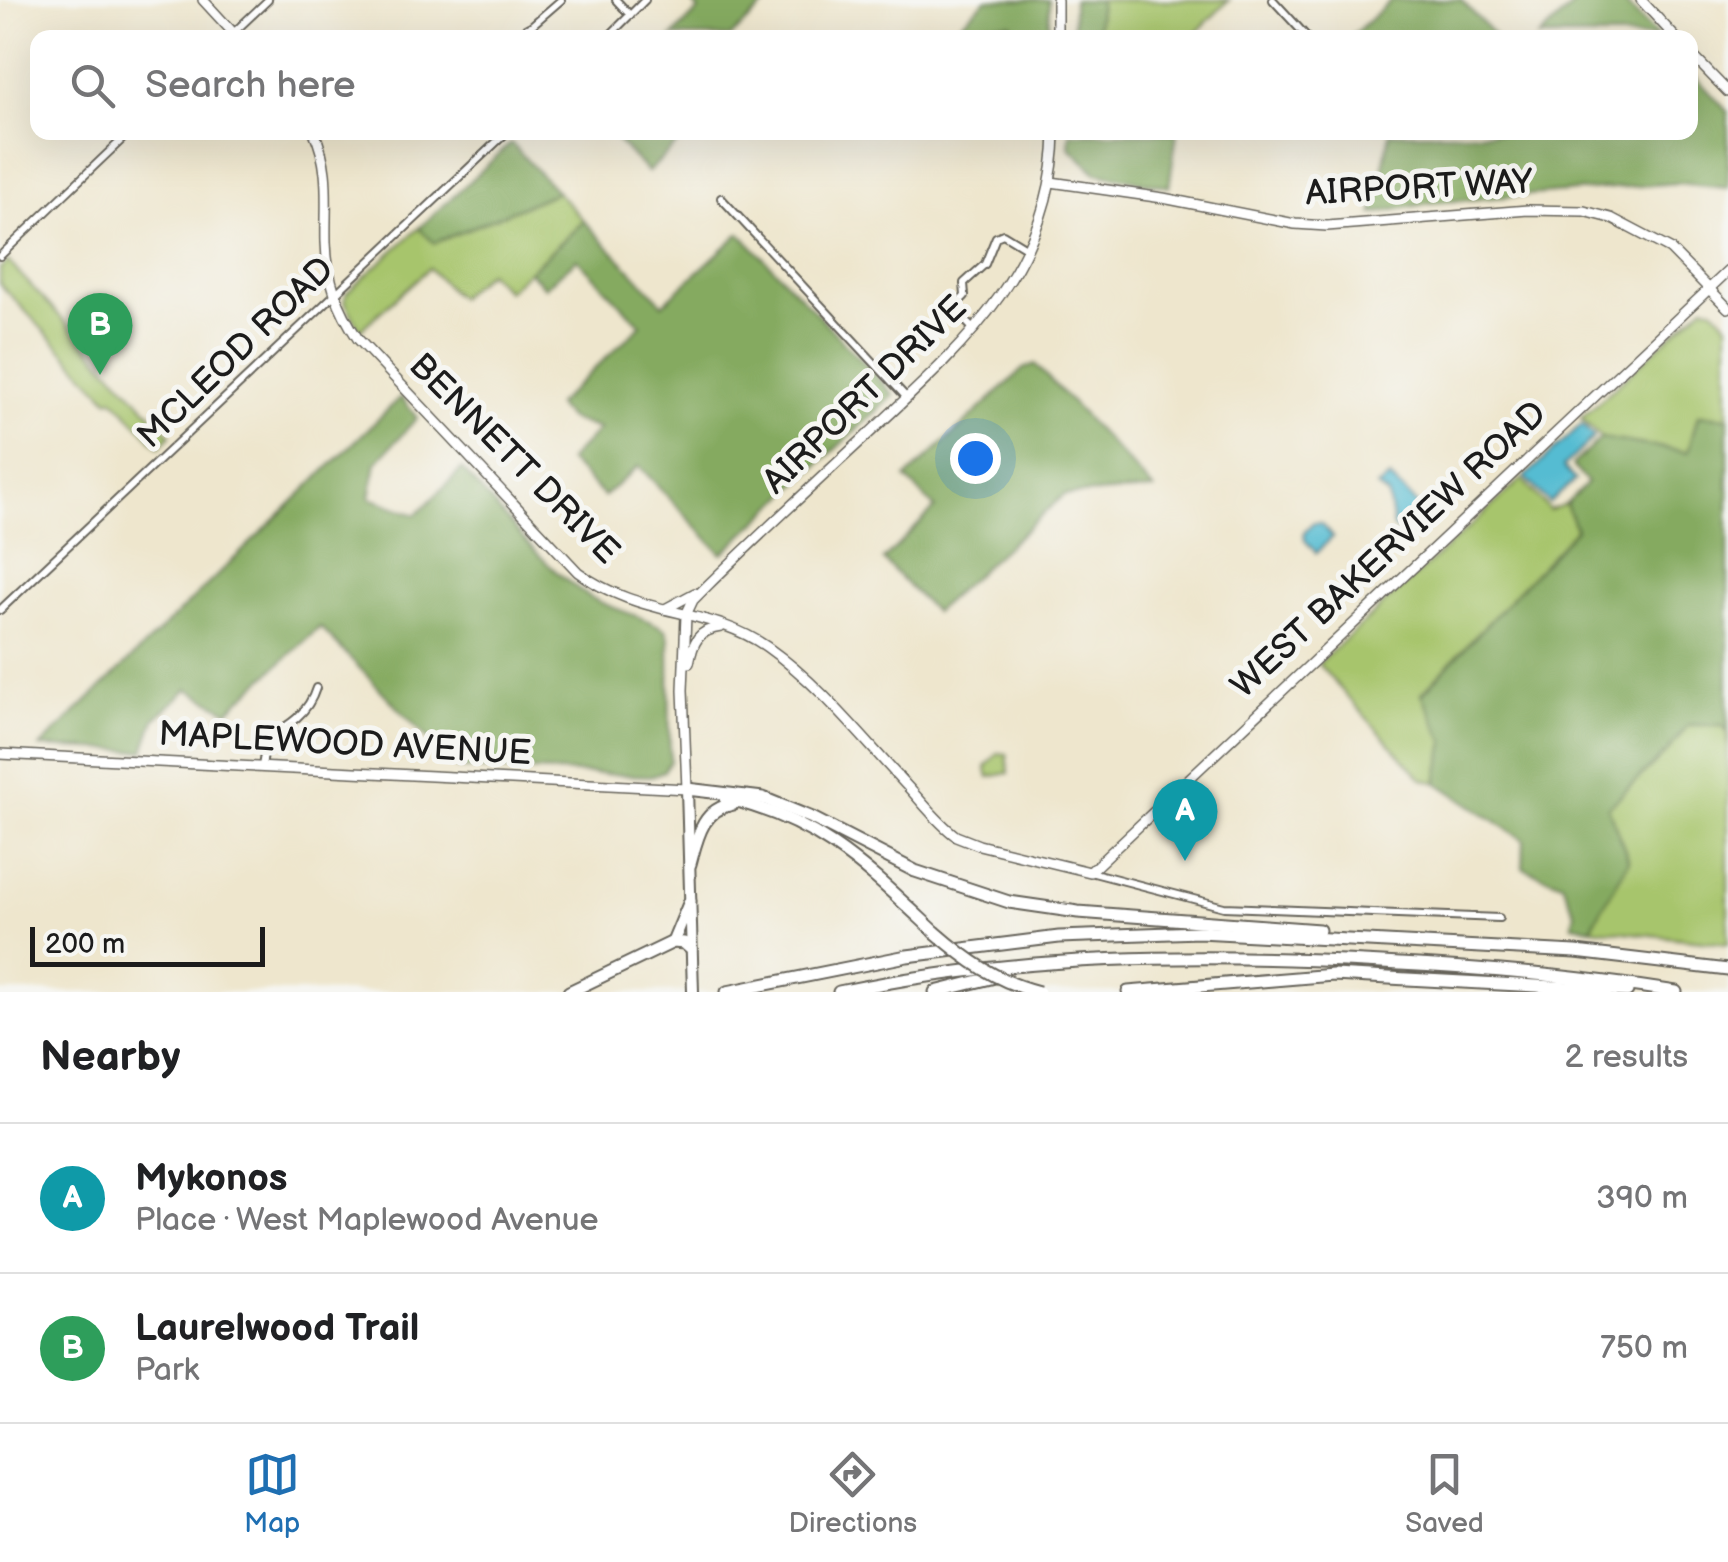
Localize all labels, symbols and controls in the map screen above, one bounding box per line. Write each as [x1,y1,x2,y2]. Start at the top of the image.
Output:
search box [30,30,1698,140]
icon: search [65,58,120,113]
text: Search here [145,63,356,108]
street label: AIRPORT WAY [1304,161,1534,215]
street label: MCLEOD ROAD [129,248,343,458]
street label: AIRPORT DRIVE [754,287,976,503]
pin: B [68,292,132,375]
street label: BENNETT DRIVE [400,345,628,573]
street label: WEST BAKERVIEW ROAD [1222,392,1556,708]
your location [950,433,1001,484]
street label: MAPLEWOOD AVENUE [157,713,533,775]
pin: A [1152,778,1218,861]
scale bar [30,922,265,966]
text: 200 m [45,928,125,961]
text: Nearby [40,1032,180,1083]
text: 2 results [1564,1038,1688,1077]
text: Mykonos [135,1156,288,1201]
text: A [63,1179,82,1218]
text: 390 m [1596,1179,1688,1218]
text: Place · West Maplewood Avenue [135,1201,599,1240]
text: Laurelwood Trail [135,1306,419,1351]
text: B [61,1329,84,1368]
text: 750 m [1600,1329,1688,1368]
text: Park [135,1351,199,1390]
tab: Map [244,1447,300,1540]
tab: Directions [788,1447,917,1540]
tab: Saved [1405,1447,1484,1540]

